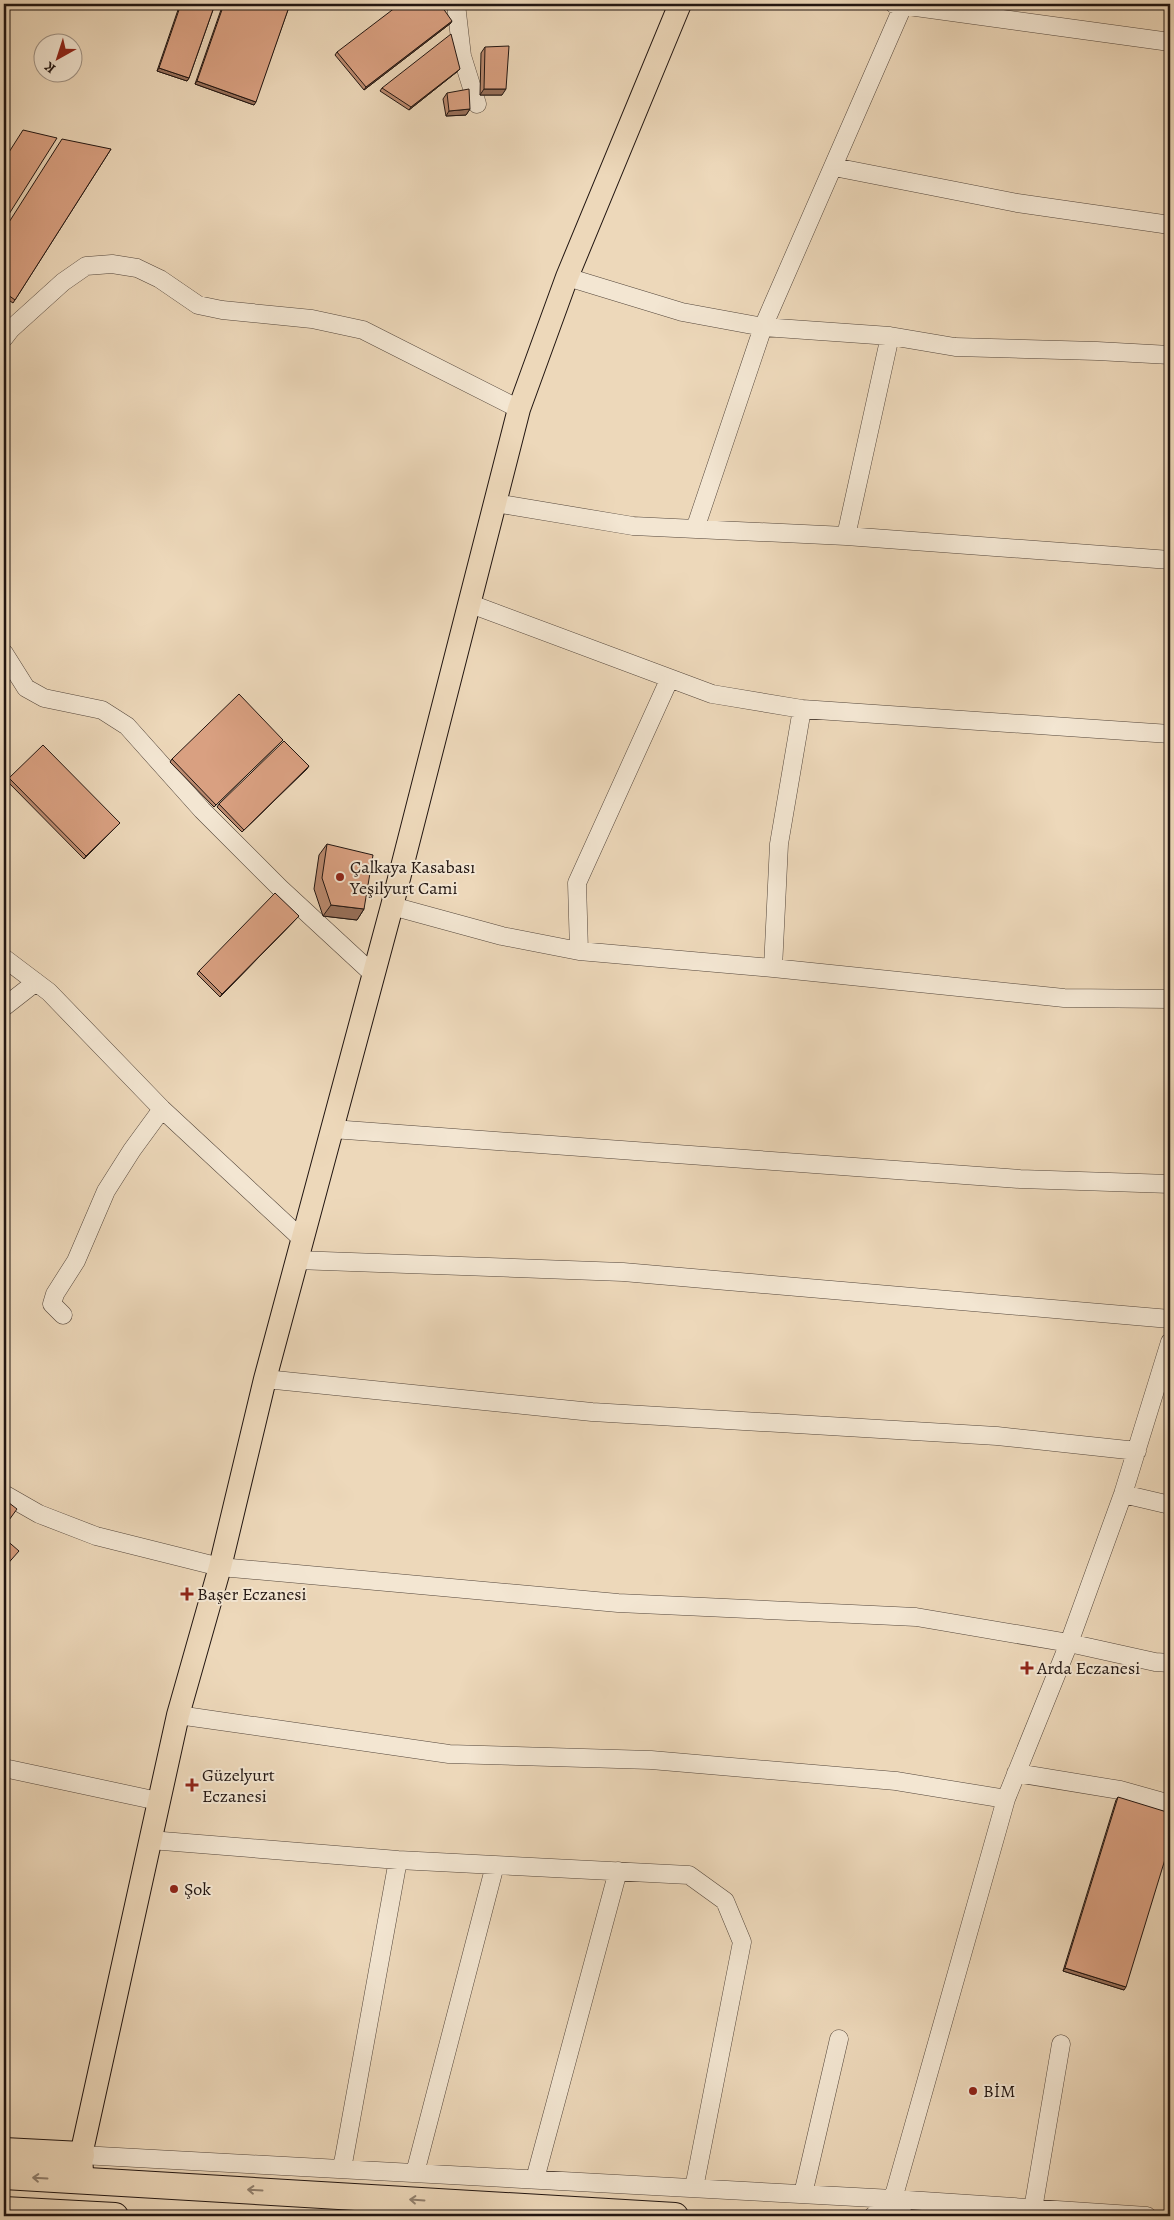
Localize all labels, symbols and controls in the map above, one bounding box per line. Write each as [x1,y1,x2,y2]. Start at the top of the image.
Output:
north arrow [32,32,82,82]
text: K [40,57,60,78]
place label: Çalkaya Kasabası Yeşilyurt Cami [349,855,475,900]
marker: Çalkaya Kasabası Yeşilyurt Cami [334,871,346,883]
place label: Başer Eczanesi [197,1582,307,1606]
marker: Başer Eczanesi [181,1588,193,1600]
place label: Arda Eczanesi [1036,1656,1140,1680]
marker: Arda Eczanesi [1021,1662,1033,1674]
place label: Güzelyurt Eczanesi [202,1763,275,1808]
marker: Güzelyurt Eczanesi [186,1779,198,1791]
place label: Şok [184,1877,211,1901]
marker: Şok [168,1883,180,1895]
place label: BİM [983,2079,1016,2103]
marker: BİM [967,2085,979,2097]
one-way arrow [32,2174,48,2183]
one-way arrow [247,2186,263,2195]
one-way arrow [409,2195,425,2205]

